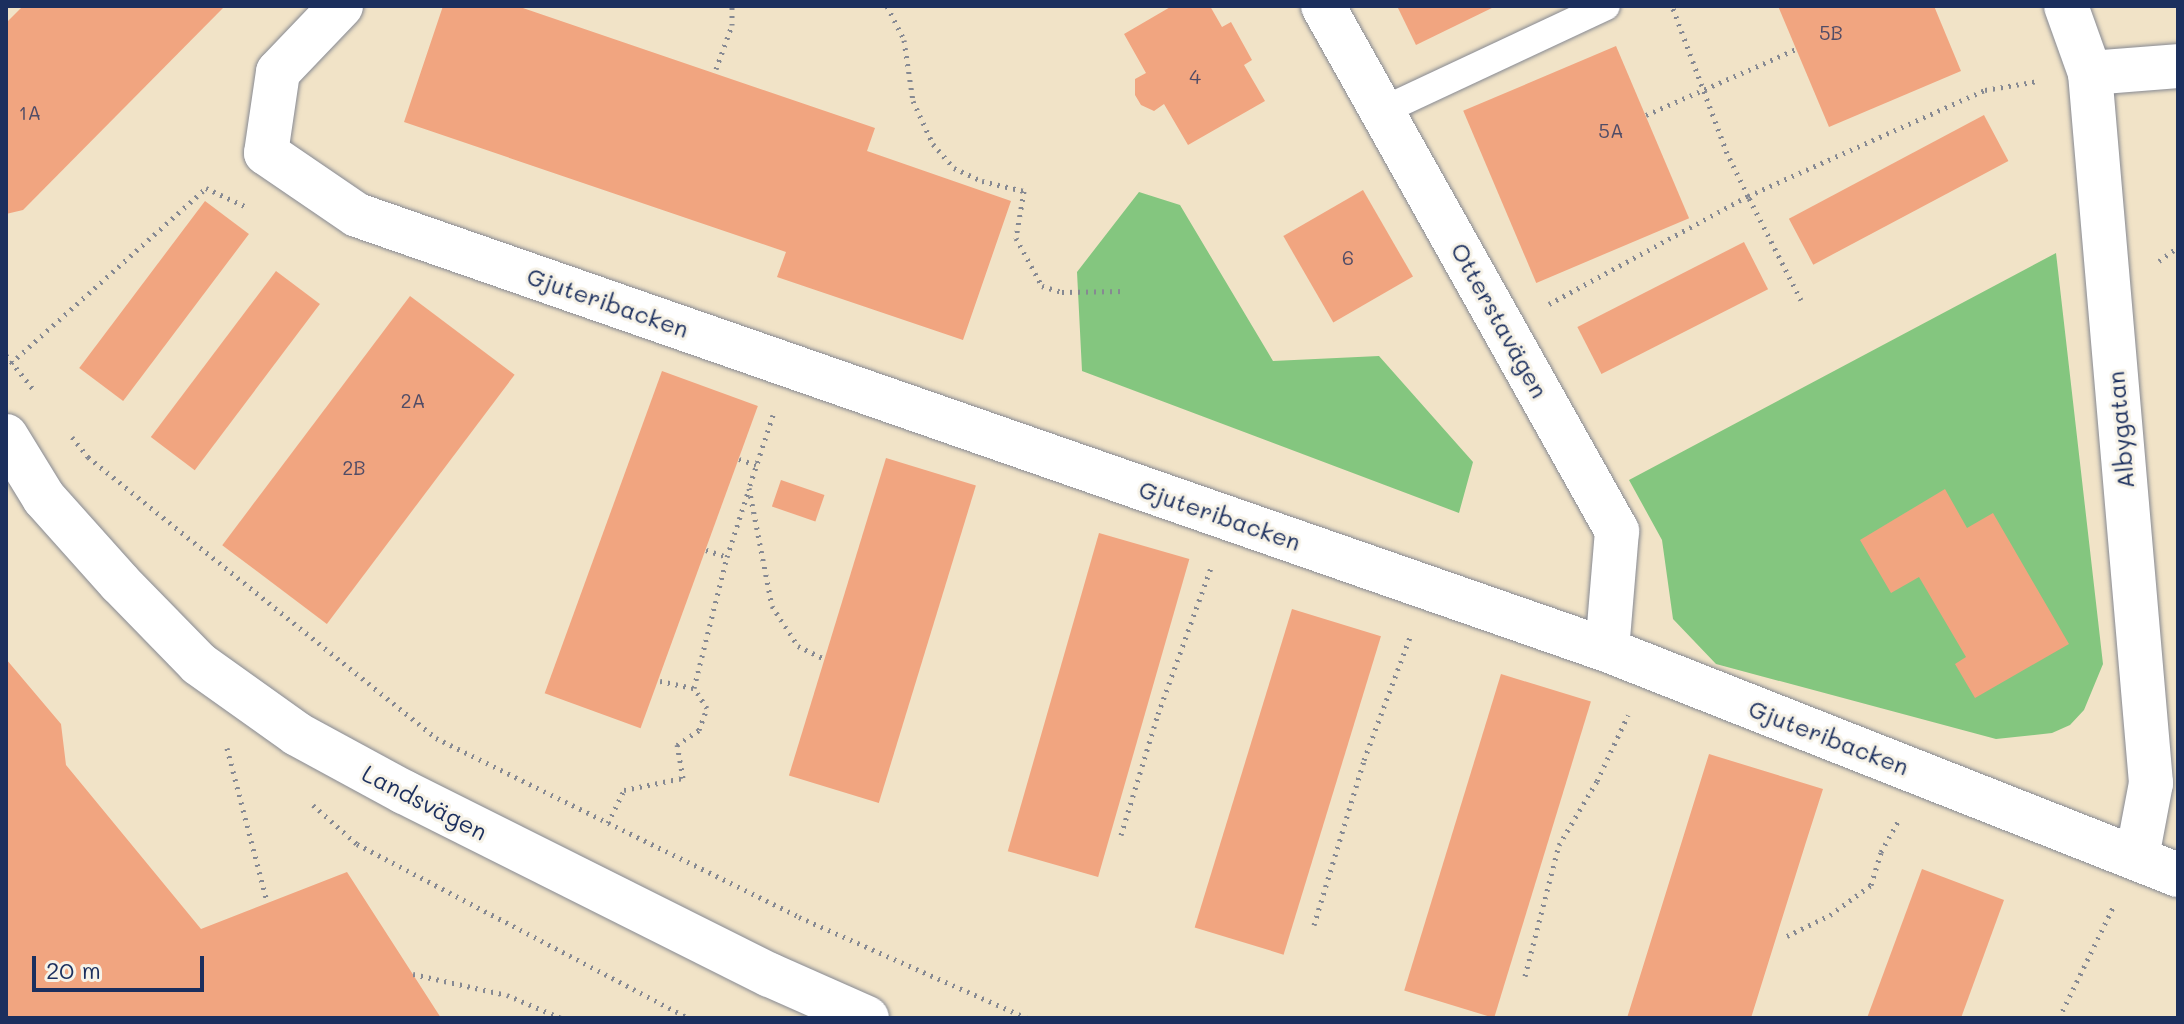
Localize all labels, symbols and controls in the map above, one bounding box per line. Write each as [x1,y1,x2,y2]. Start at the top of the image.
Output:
house number: 5B [1819,20,1843,44]
house number: 4 [1189,64,1201,88]
house number: 1A [19,100,41,124]
house number: 5A [1598,118,1624,142]
street label: Otterstavägen [1445,237,1555,403]
house number: 6 [1342,245,1354,269]
street label: Gjuteribacken [523,261,693,343]
street label: Albygatan [2101,370,2139,490]
house number: 2A [401,388,425,412]
house number: 2B [342,455,366,479]
street label: Gjuteribacken [1135,474,1305,556]
street label: Gjuteribacken [1745,693,1913,781]
street label: Landsvägen [358,758,492,846]
scale bar [36,940,208,990]
text: 20 m [46,954,101,985]

